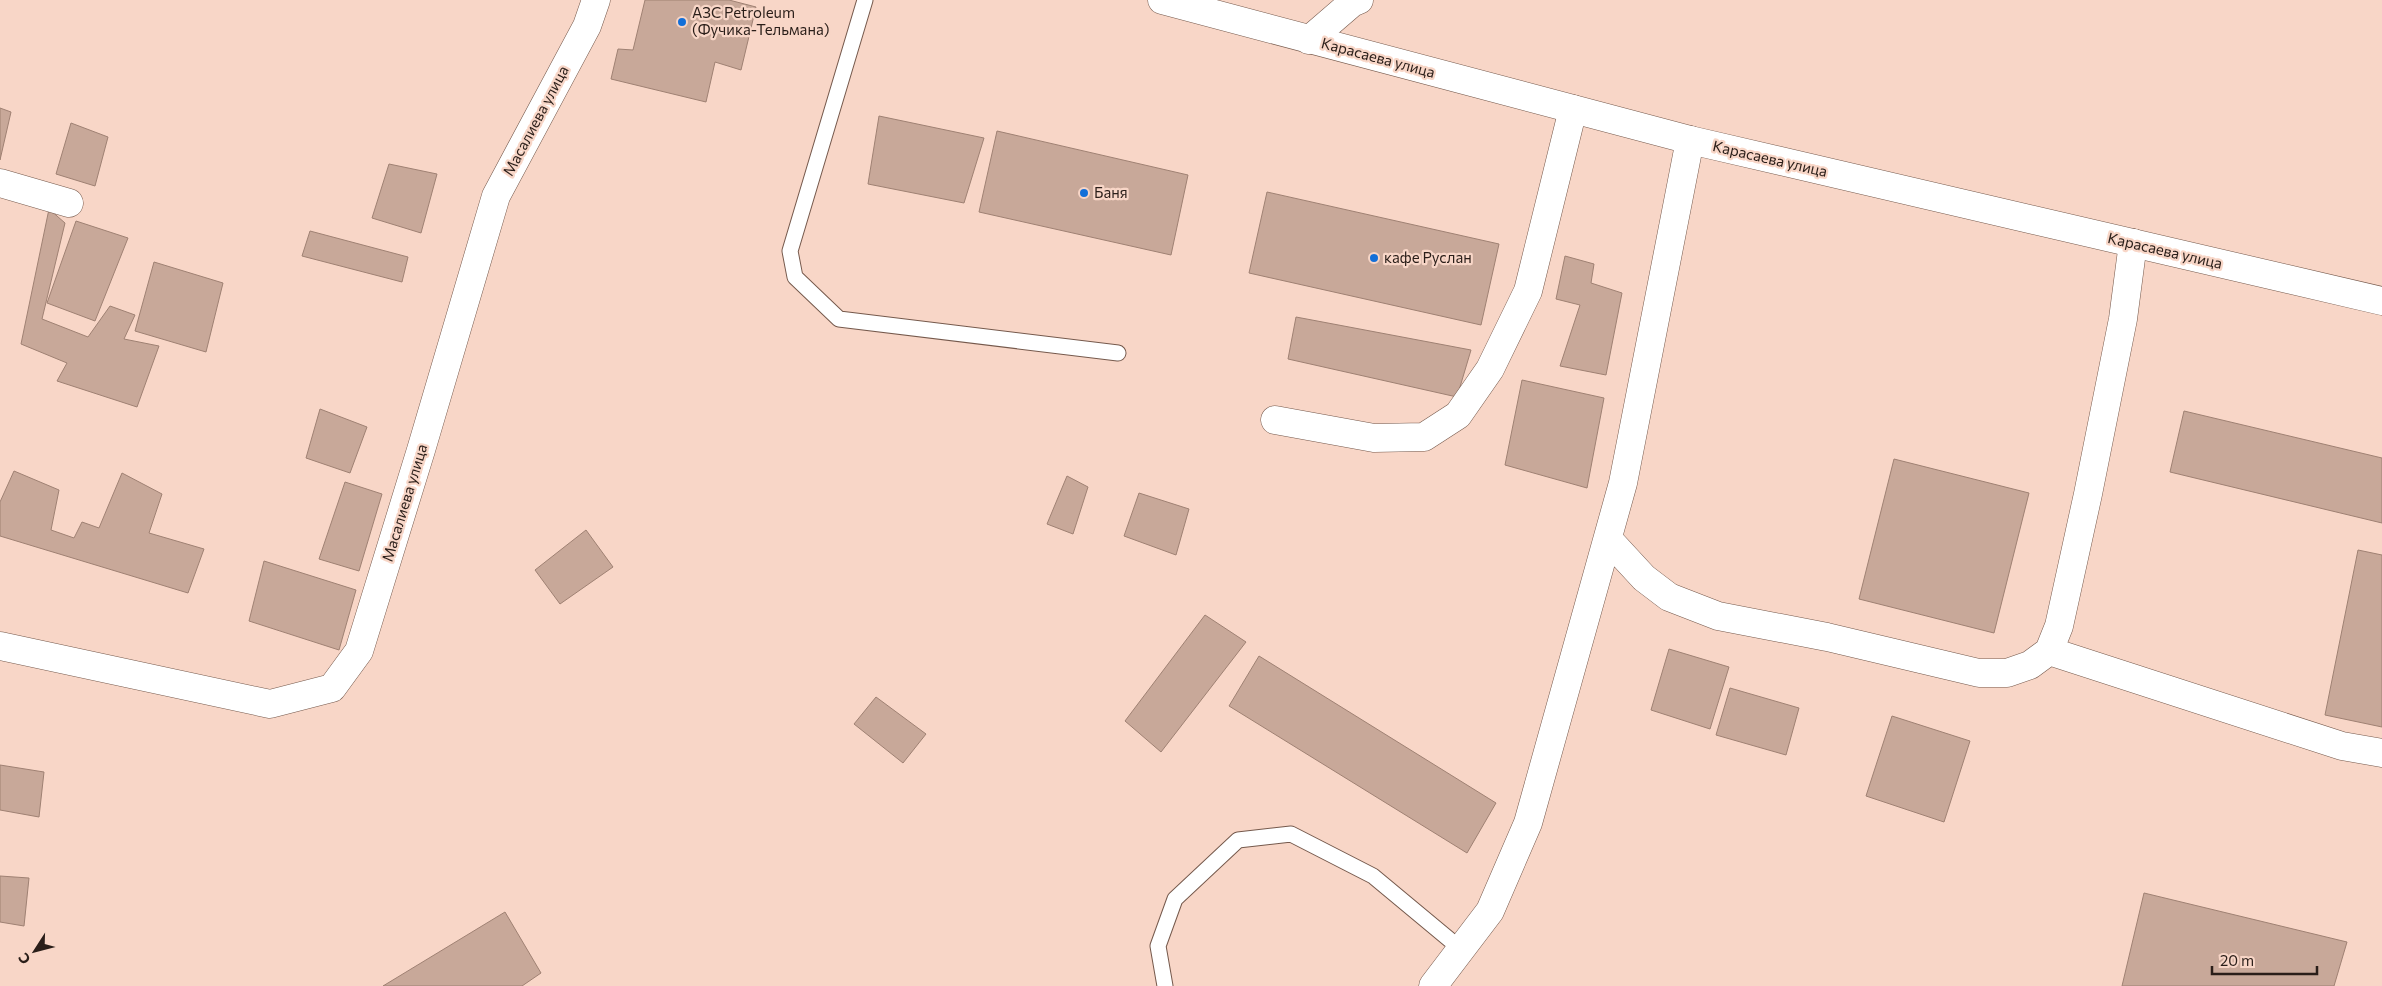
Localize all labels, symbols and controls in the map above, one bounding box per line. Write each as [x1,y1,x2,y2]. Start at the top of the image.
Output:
place label: АЗС Petroleum (Фучика-Тельмана) [692,3,830,38]
marker: АЗС Petroleum (Фучика-Тельмана) [676,16,688,28]
street label: Карасаева улица [1319,33,1437,81]
street label: Масалиева улица [499,62,572,179]
street label: Карасаева улица [1711,136,1829,180]
place label: Баня [1094,183,1128,201]
marker: Баня [1078,187,1090,199]
street label: Карасаева улица [2106,228,2224,272]
place label: кафе Руслан [1384,248,1472,266]
marker: кафе Руслан [1368,252,1380,264]
street label: Масалиева улица [378,442,430,564]
north arrow [10,926,60,976]
scale bar [2212,944,2317,976]
text: С [14,950,34,968]
text: 20 m [2220,951,2254,969]

